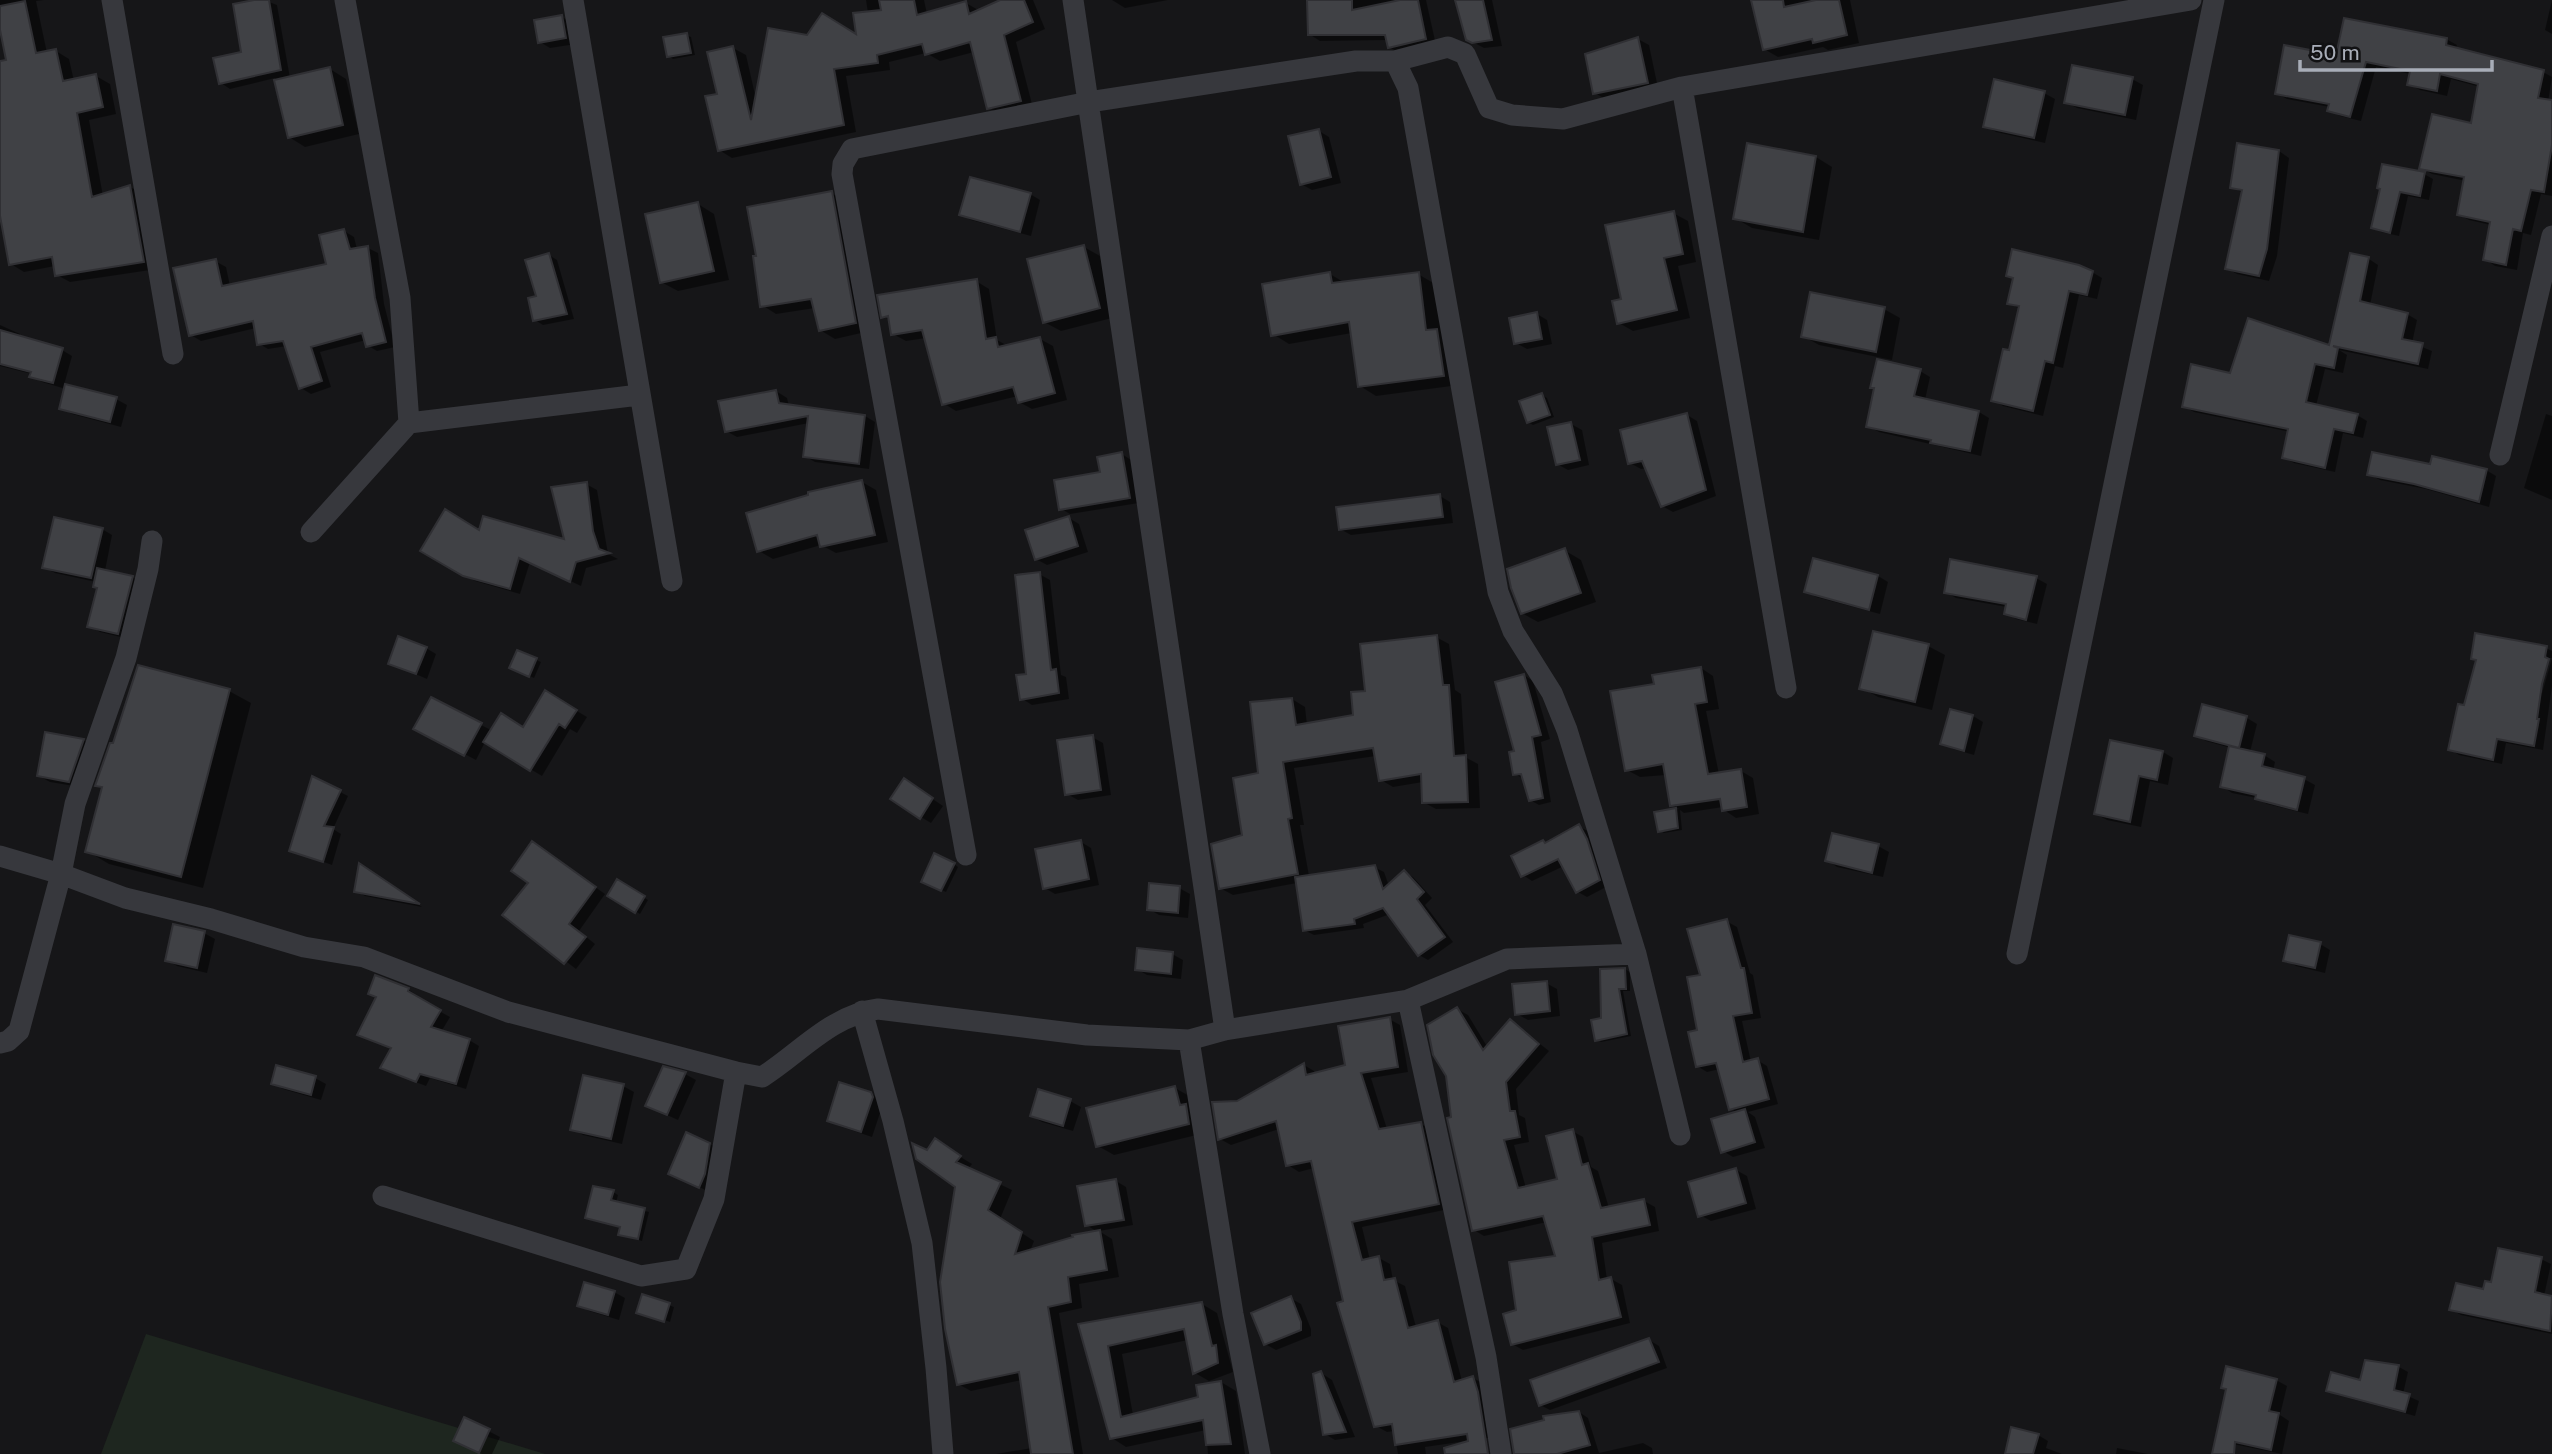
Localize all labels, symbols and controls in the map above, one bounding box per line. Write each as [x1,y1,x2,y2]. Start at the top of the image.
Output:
scale bar [2300,28,2492,72]
text: 50 m [2310,40,2360,65]

